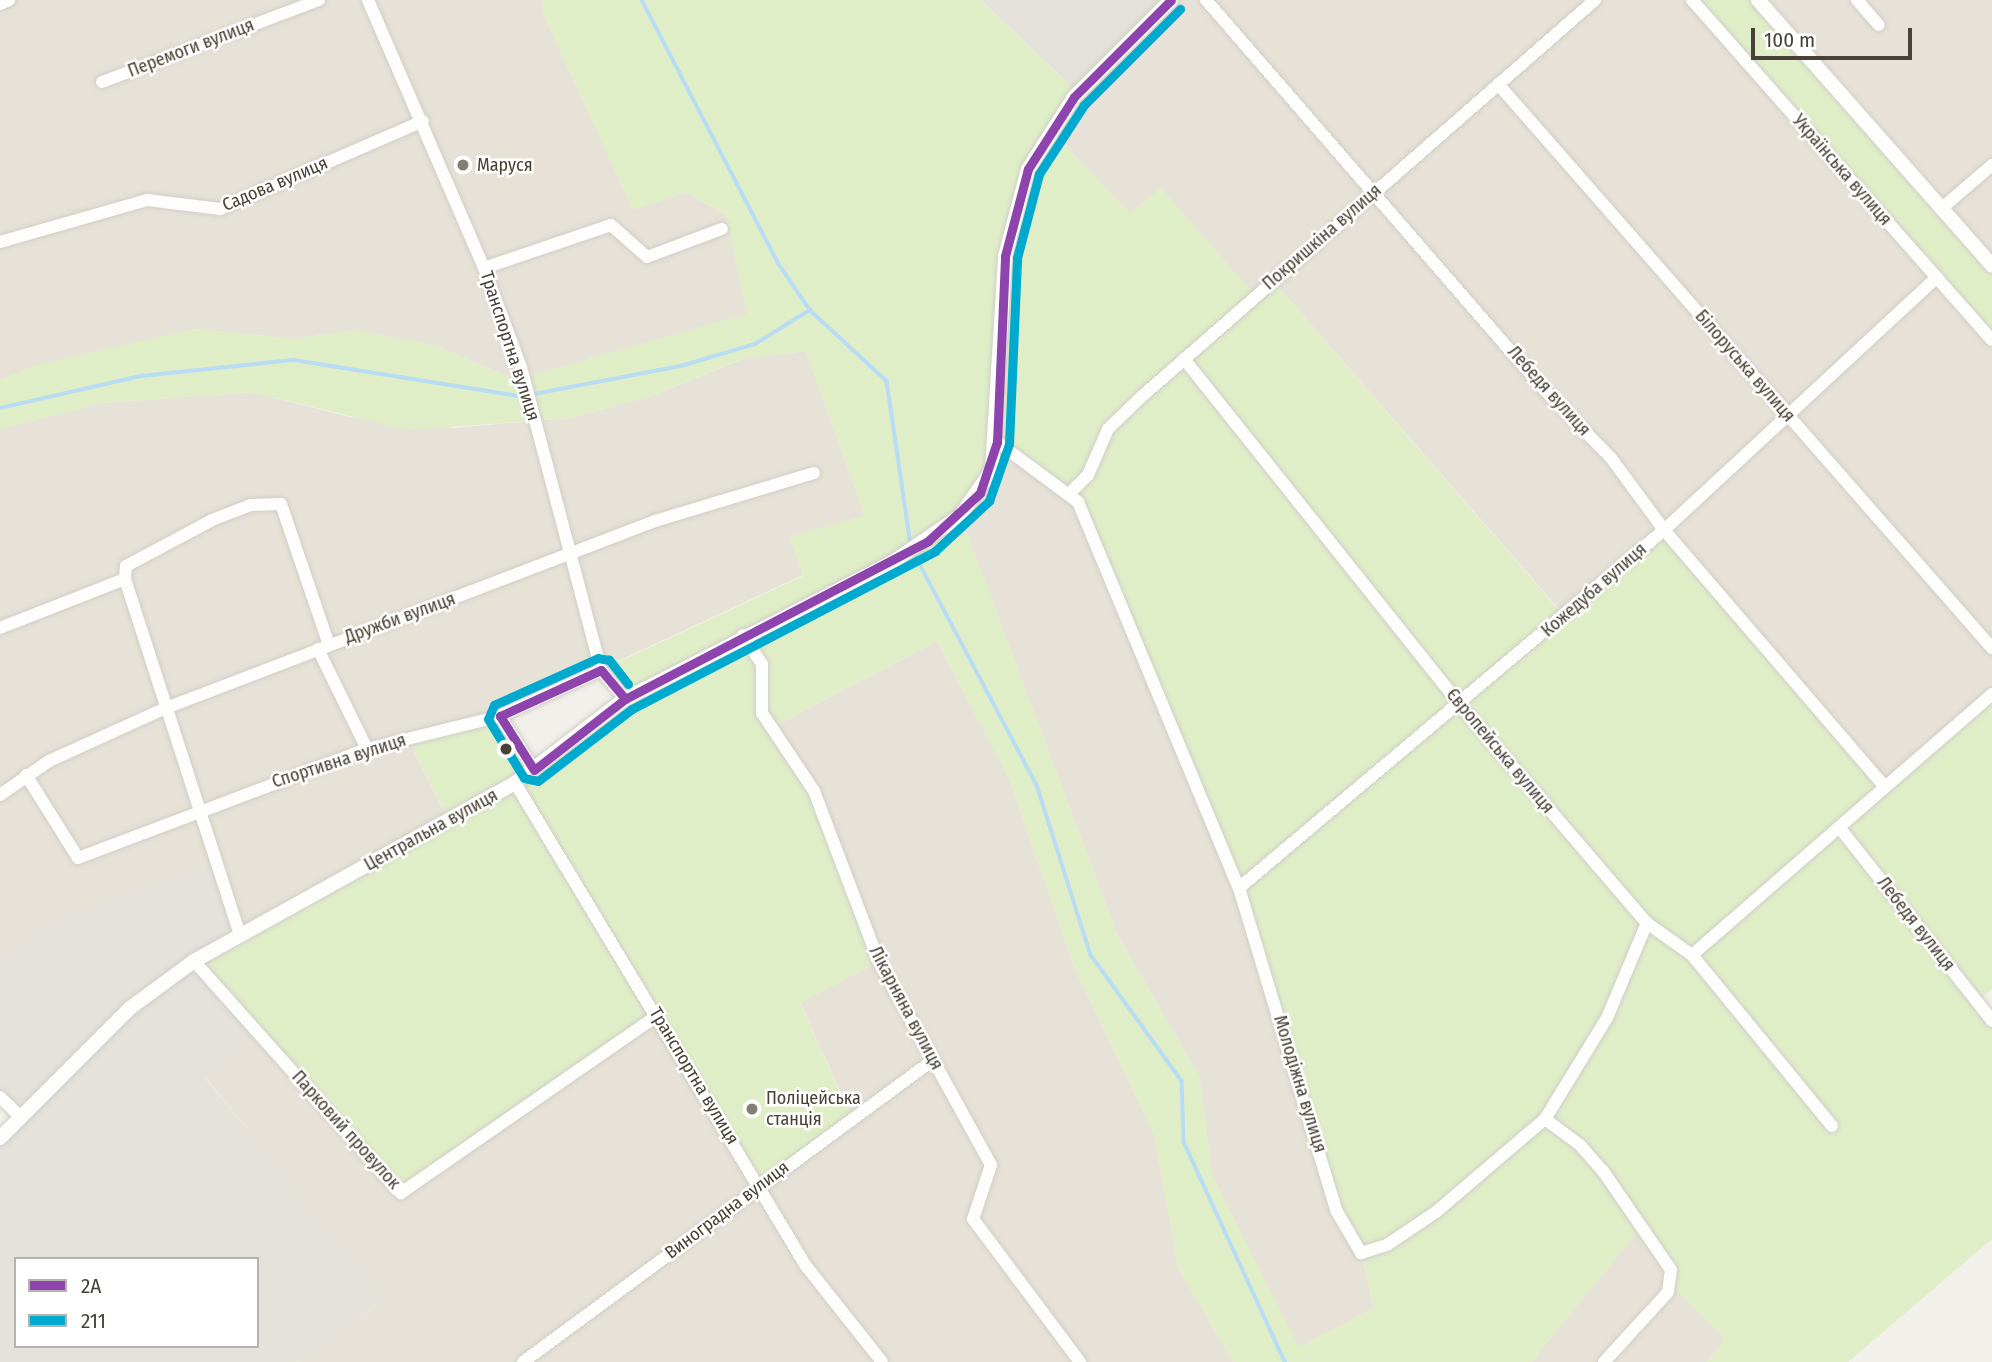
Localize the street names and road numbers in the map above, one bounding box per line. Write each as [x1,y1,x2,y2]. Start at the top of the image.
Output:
street label: Перемоги вулиця [125,14,257,82]
street label: Українська вулиця [1788,110,1896,230]
street label: Садова вулиця [219,152,331,216]
street label: Покришкіна вулиця [1258,179,1386,295]
street label: Транспортна вулиця [476,268,544,424]
street label: Білоруська вулиця [1690,306,1800,426]
street label: Лебедя вулиця [1503,342,1595,440]
street label: Кожедуба вулиця [1537,539,1651,641]
street label: Дружби вулиця [342,588,458,648]
street label: Європейська вулиця [1441,684,1559,818]
street label: Спортивна вулиця [269,729,409,793]
street label: Центральна вулиця [361,784,501,876]
street label: Лебедя вулиця [1872,873,1960,975]
street label: Лікарняна вулиця [864,943,948,1073]
street label: Транспортна вулиця [645,1004,743,1148]
street label: Молодіжна вулиця [1269,1013,1331,1155]
street label: Парковий провулок [287,1066,405,1194]
street label: Виноградна вулиця [661,1156,793,1264]

